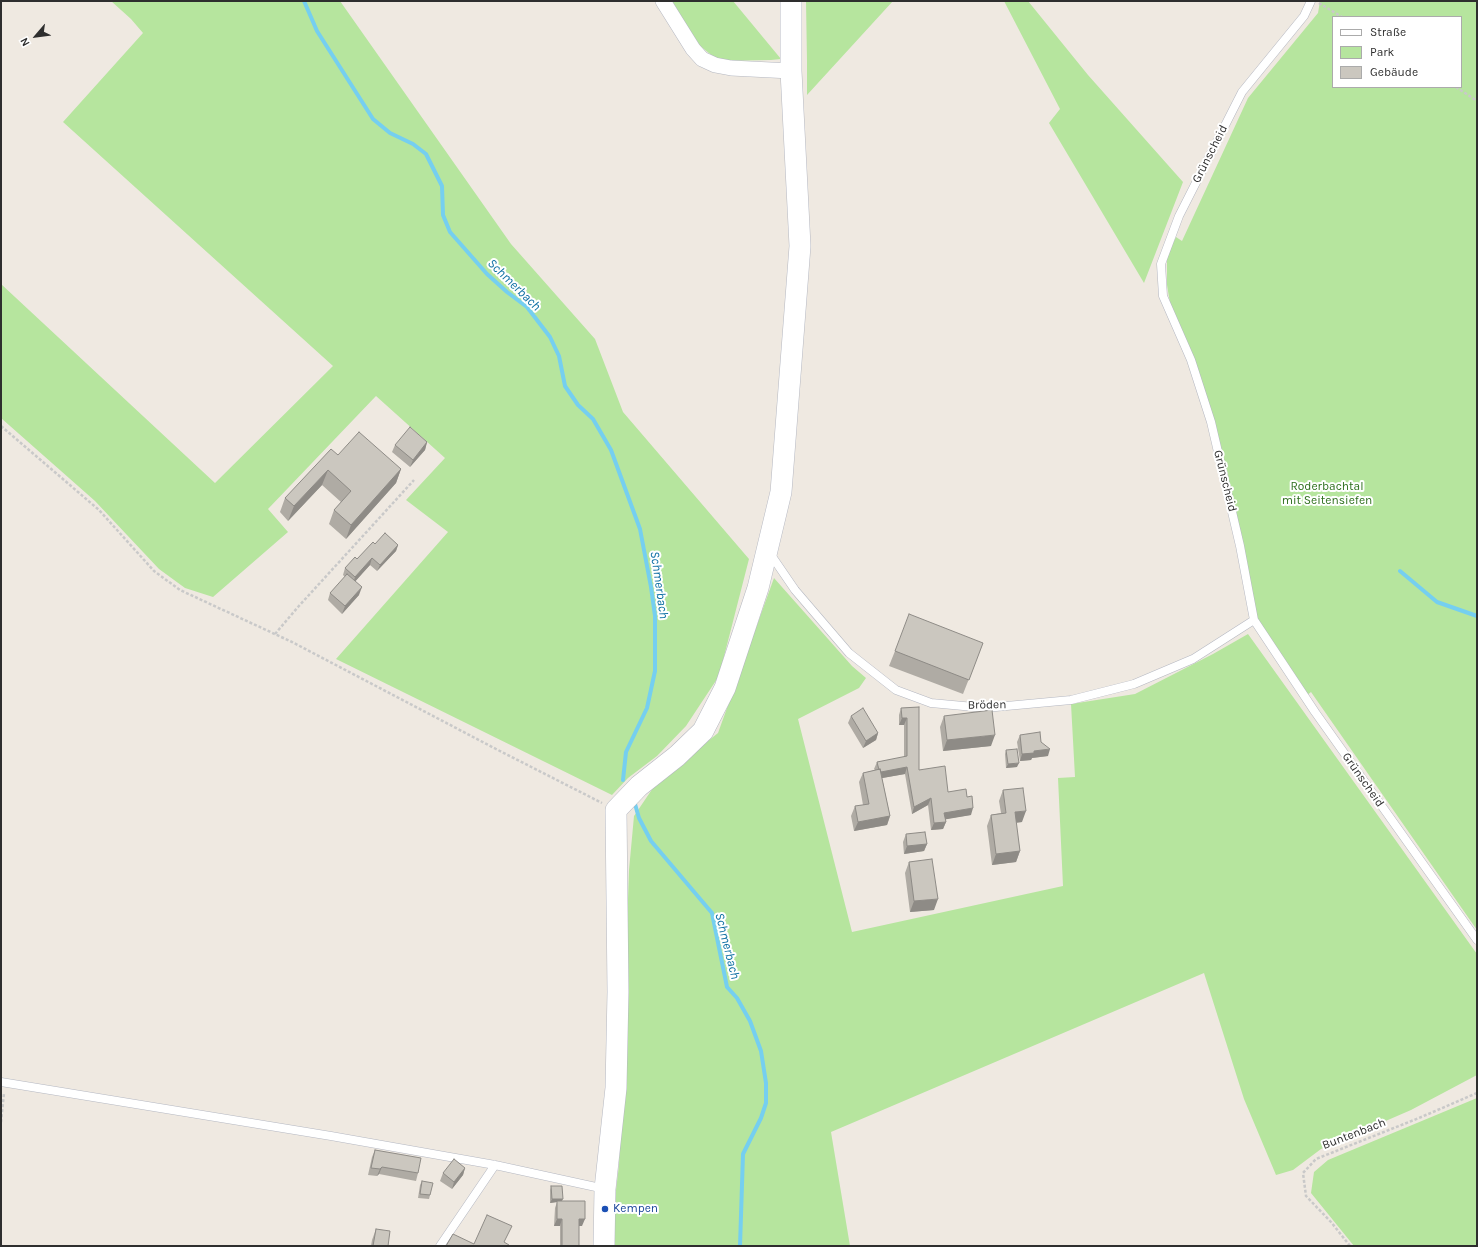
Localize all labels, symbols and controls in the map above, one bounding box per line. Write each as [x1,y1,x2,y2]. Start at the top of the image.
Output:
north arrow [16,16,56,56]
legend [1332,16,1462,88]
text: Straße [1370,25,1406,39]
text: N [17,35,33,48]
text: Park [1370,45,1394,59]
text: Gebäude [1370,65,1418,79]
street label: Grünscheid [1189,123,1231,185]
water label: Schmerbach [484,256,544,314]
street label: Grünscheid [1210,449,1240,513]
park label: Roderbachtal mit Seitensiefen [1282,480,1372,508]
water label: Schmerbach [647,550,671,620]
street label: Bröden [967,697,1007,713]
street label: Grünscheid [1339,750,1387,810]
water label: Schmerbach [711,911,743,981]
street label: Buntenbach [1320,1115,1388,1153]
place label: Kempen [613,1202,658,1216]
marker: Kempen [600,1204,610,1214]

